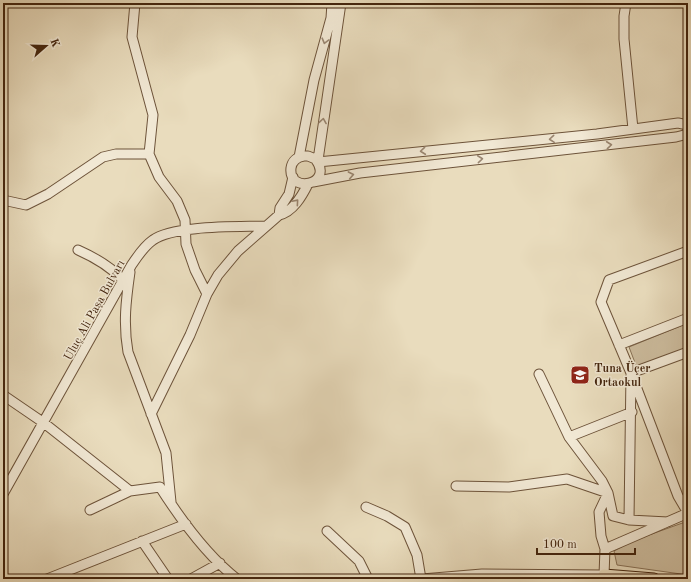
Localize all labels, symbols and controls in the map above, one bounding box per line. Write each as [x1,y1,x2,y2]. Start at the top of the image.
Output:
north arrow [26,26,66,66]
text: K [47,37,61,49]
one-way arrow [321,38,329,44]
one-way arrow [318,118,327,125]
one-way arrow [549,134,555,143]
one-way arrow [606,141,612,150]
one-way arrow [420,146,426,155]
one-way arrow [477,155,483,164]
one-way arrow [348,171,354,179]
one-way arrow [292,199,299,207]
street label: Uluç Ali Paşa Bulvarı [62,258,127,363]
place label: Tuna Üçer Ortaokul [594,360,651,389]
school or university icon: Tuna Üçer Ortaokul [569,364,591,386]
scale bar [537,530,635,556]
text: 100 m [543,539,577,551]

